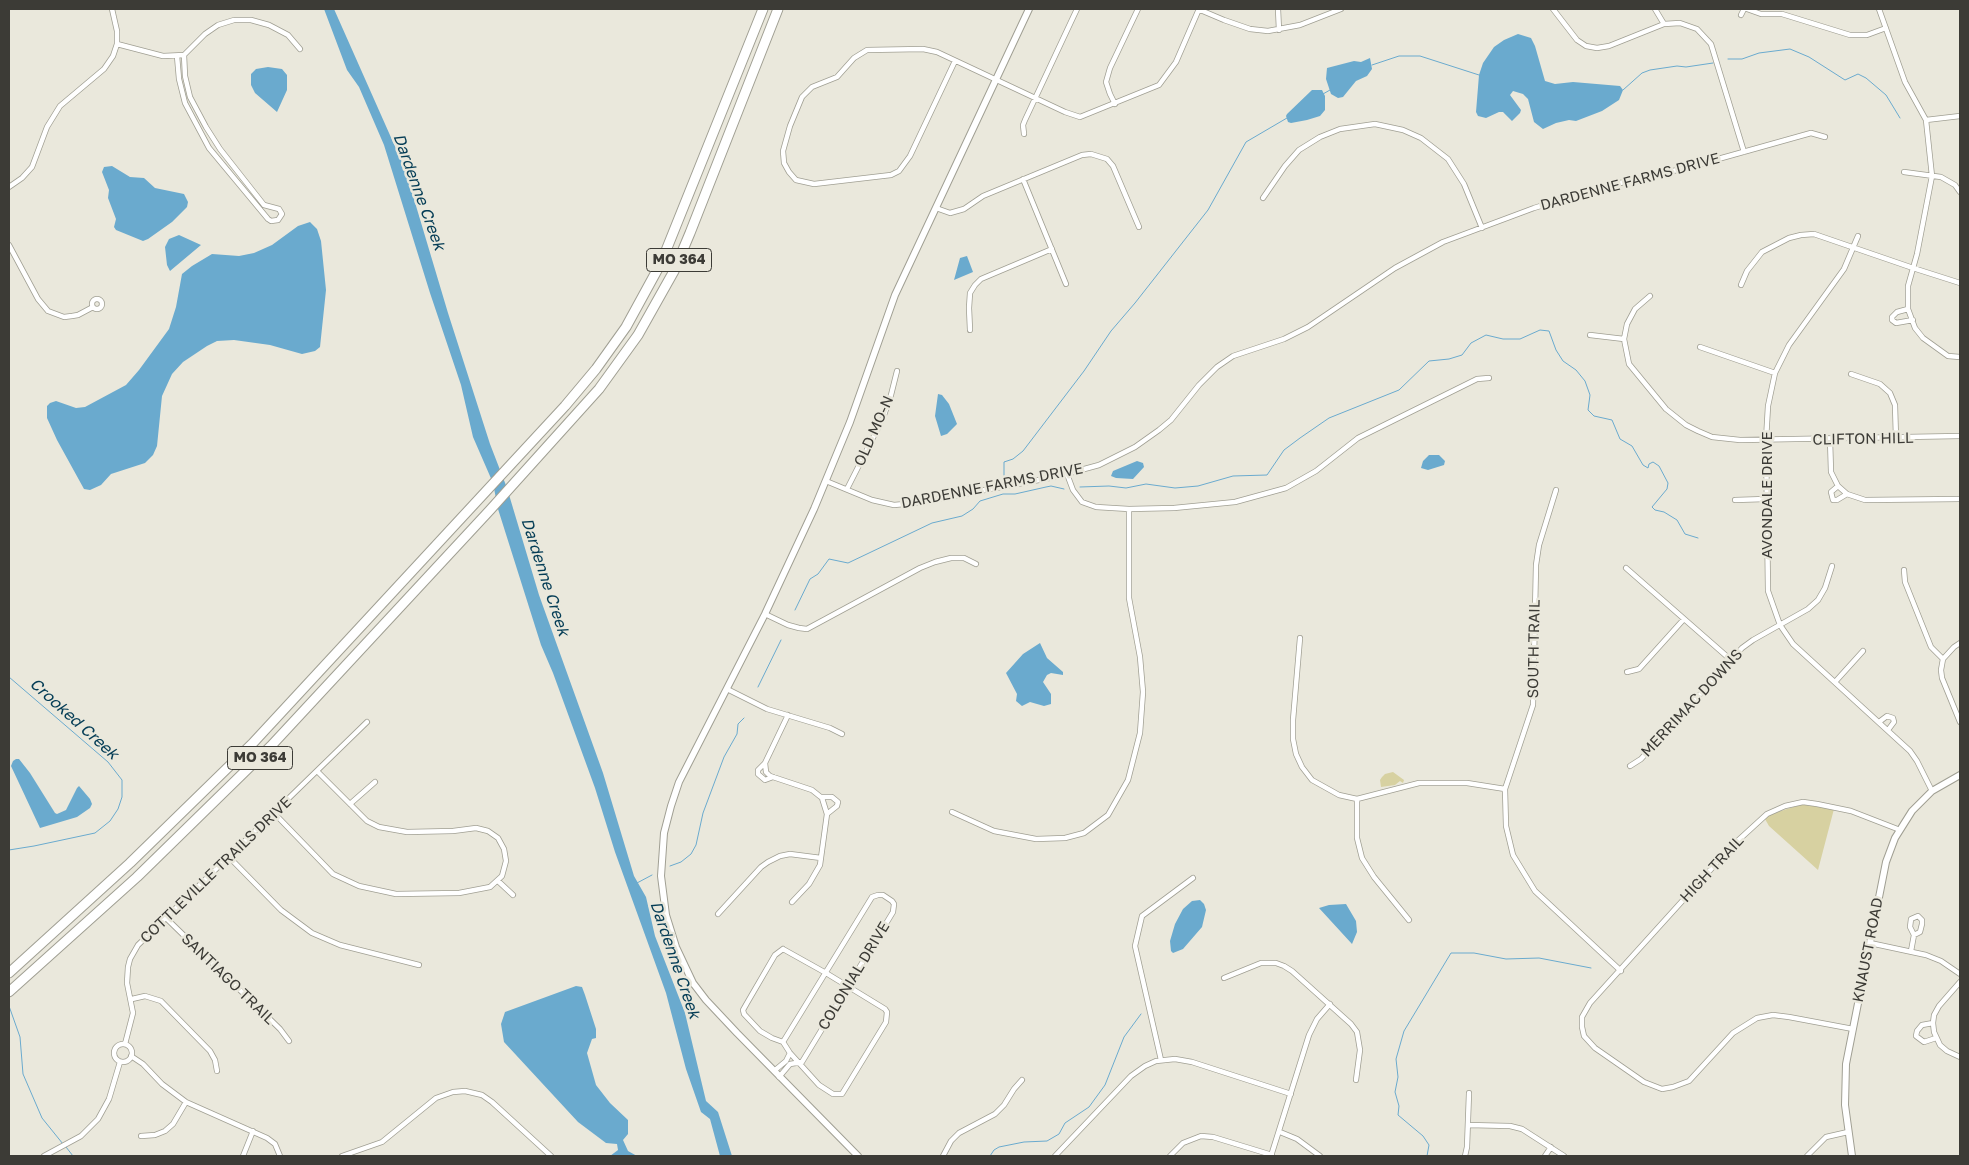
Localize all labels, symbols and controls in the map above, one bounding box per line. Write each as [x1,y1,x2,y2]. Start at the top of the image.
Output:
water label: Dardenne Creek [389,131,449,253]
street label: DARDENNE FARMS DRIVE [1538,149,1722,215]
road number: MO 364 [646,248,712,272]
street label: OLD MO-N [851,393,897,469]
street label: CLIFTON HILL [1812,429,1914,449]
street label: AVONDALE DRIVE [1758,431,1776,559]
street label: DARDENNE FARMS DRIVE [900,460,1084,512]
water label: Dardenne Creek [517,516,573,638]
street label: SOUTH TRAIL [1524,599,1544,699]
street label: MERRIMAC DOWNS [1637,645,1747,761]
water label: Crooked Creek [26,674,122,764]
road number: MO 364 [228,746,292,770]
street label: COTTLEVILLE TRAILS DRIVE [137,793,295,947]
street label: HIGH TRAIL [1677,832,1747,906]
street label: KNAUST ROAD [1849,896,1887,1004]
water label: Dardenne Creek [646,899,704,1021]
street label: COLONIAL DRIVE [815,918,893,1034]
street label: SANTIAGO TRAIL [178,930,278,1028]

